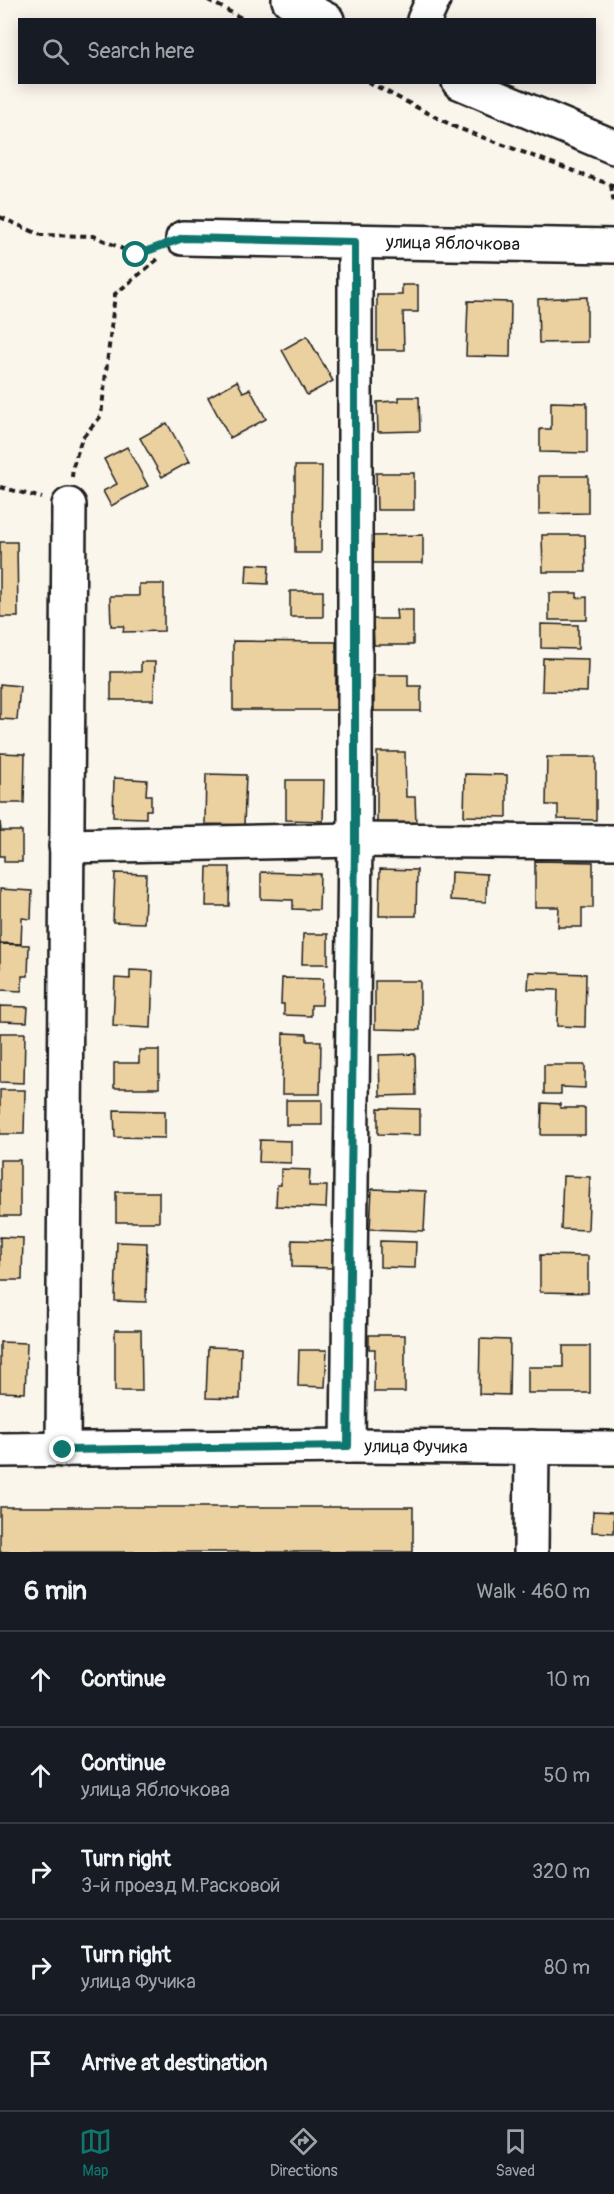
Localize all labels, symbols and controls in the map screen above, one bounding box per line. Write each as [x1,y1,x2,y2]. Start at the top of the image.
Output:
search box [18,18,596,84]
icon: search [39,35,72,68]
text: Search here [87,37,194,65]
street label: улица Яблочкова [385,230,520,256]
route start [122,241,148,267]
street label: улица Фучика [363,1435,468,1458]
route end [49,1436,75,1462]
text: 6 min [24,1575,87,1607]
text: Walk · 460 m [476,1579,590,1604]
icon: ahead [24,1663,57,1696]
text: Continue [81,1665,165,1693]
text: 10 m [546,1667,590,1692]
text: Continue [81,1749,165,1777]
icon: ahead [24,1759,57,1792]
text: 50 m [543,1763,590,1788]
text: улица Яблочкова [81,1777,230,1802]
text: Turn right [81,1845,171,1873]
icon: right [24,1855,57,1888]
text: 320 m [532,1859,590,1884]
text: 3-й проезд М.Расковой [81,1873,280,1898]
text: Turn right [81,1941,171,1969]
icon: right [24,1951,57,1984]
text: 80 m [544,1955,590,1980]
text: улица Фучика [81,1969,196,1994]
icon: arrive [24,2047,57,2080]
text: Arrive at destination [81,2049,267,2077]
tab: Map [79,2125,112,2181]
tab: Directions [270,2125,338,2181]
tab: Saved [495,2125,535,2181]

